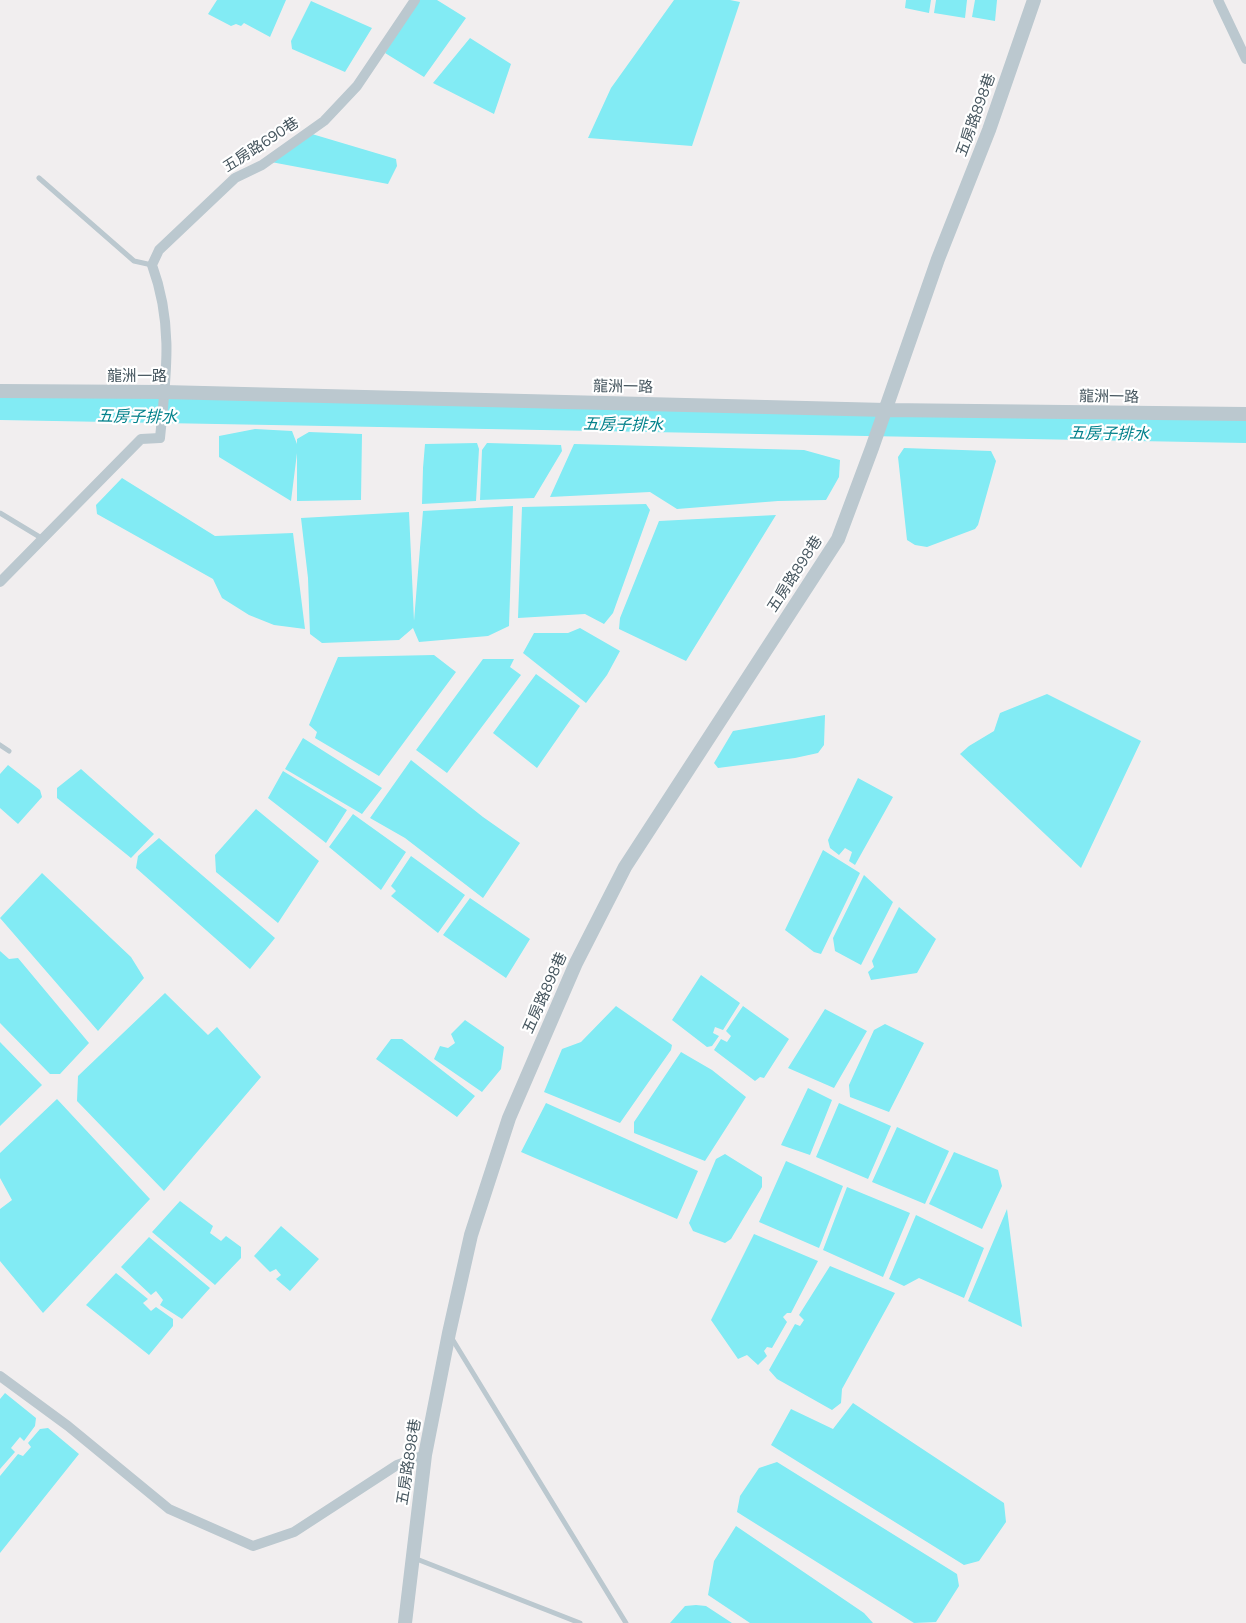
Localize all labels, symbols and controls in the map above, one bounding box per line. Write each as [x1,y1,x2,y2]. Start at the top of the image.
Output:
street label: 五房路898巷 [953,71,999,159]
street label: 五房路690巷 [220,114,302,176]
street label: 龍洲一路 [107,367,167,385]
street label: 龍洲一路 [593,377,653,397]
street label: 龍洲一路 [1079,387,1139,407]
water label: 五房子排水 [97,407,177,427]
water label: 五房子排水 [583,415,663,435]
water label: 五房子排水 [1069,424,1149,444]
street label: 五房路898巷 [764,533,826,615]
street label: 五房路898巷 [519,950,571,1036]
street label: 五房路898巷 [393,1418,425,1506]

